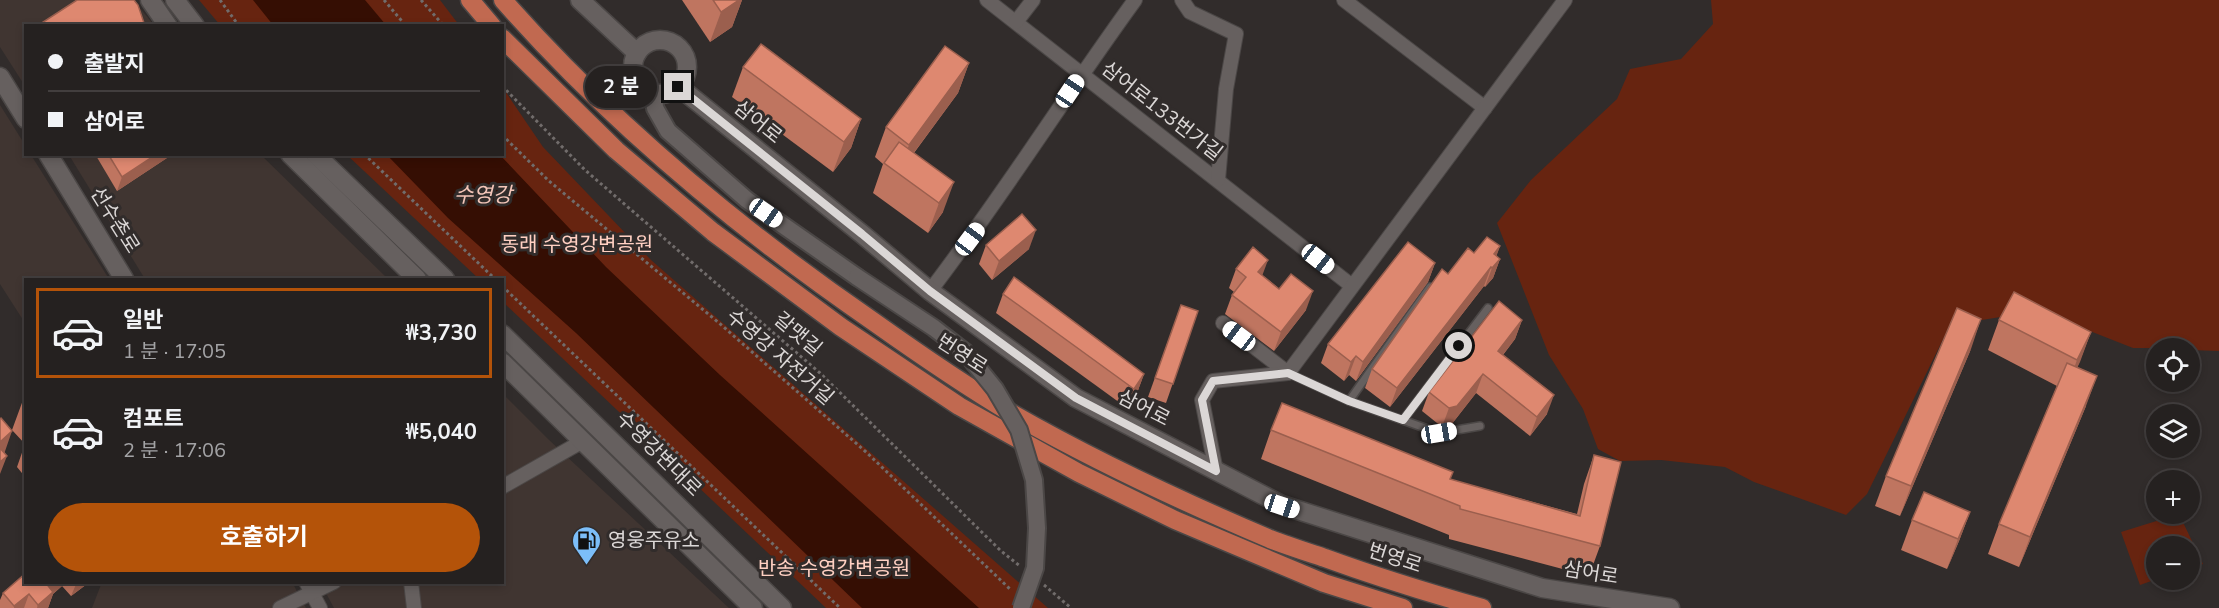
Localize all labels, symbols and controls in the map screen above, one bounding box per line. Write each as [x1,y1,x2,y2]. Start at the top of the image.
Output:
text: 출발지 [84,49,145,79]
street label: 삼어로133번가길 [1096,55,1228,167]
callout: 2 분 [585,66,657,108]
car [1052,71,1088,111]
text: 2 분 [603,73,639,100]
route end [664,73,691,100]
street label: 삼어로 [728,94,788,150]
text: 삼어로 [84,107,145,137]
water label: 수영강 [454,181,515,209]
street label: 선수촌로 [84,182,146,258]
car [746,195,786,231]
car [952,219,988,259]
park label: 동래 수영강변공원 [501,231,653,258]
car [1298,241,1338,277]
street label: 수영강 자전거길 [721,303,839,411]
text: 일반 [123,305,163,335]
icon: car [51,306,105,360]
street label: 갈맷길 [768,306,828,362]
text: ₩3,730 [406,318,477,348]
car [1219,318,1259,354]
street label: 번영로 [931,328,993,380]
route start [1445,332,1472,359]
text: 1 분 · 17:05 [123,338,226,365]
map controls [2146,338,2200,590]
button: locate [2146,338,2200,392]
street label: 삼어로 [1113,383,1175,433]
text: 컴포트 [123,404,184,434]
button: layers [2146,404,2200,458]
icon: car [51,405,105,459]
street label: 수영강변대로 [610,405,708,503]
text: ₩5,040 [406,417,477,447]
car [1420,421,1458,445]
text: 2 분 · 17:06 [123,437,226,464]
button: + [2146,470,2200,524]
car [1262,492,1302,520]
button: 호출하기 [48,503,480,572]
fuel station icon: 영웅주유소 [571,524,603,566]
place label: 영웅주유소 [608,527,700,554]
button: − [2146,536,2200,590]
street label: 번영로 [1365,537,1425,579]
park label: 반송 수영강변공원 [758,555,910,582]
street label: 삼어로 [1562,555,1620,591]

